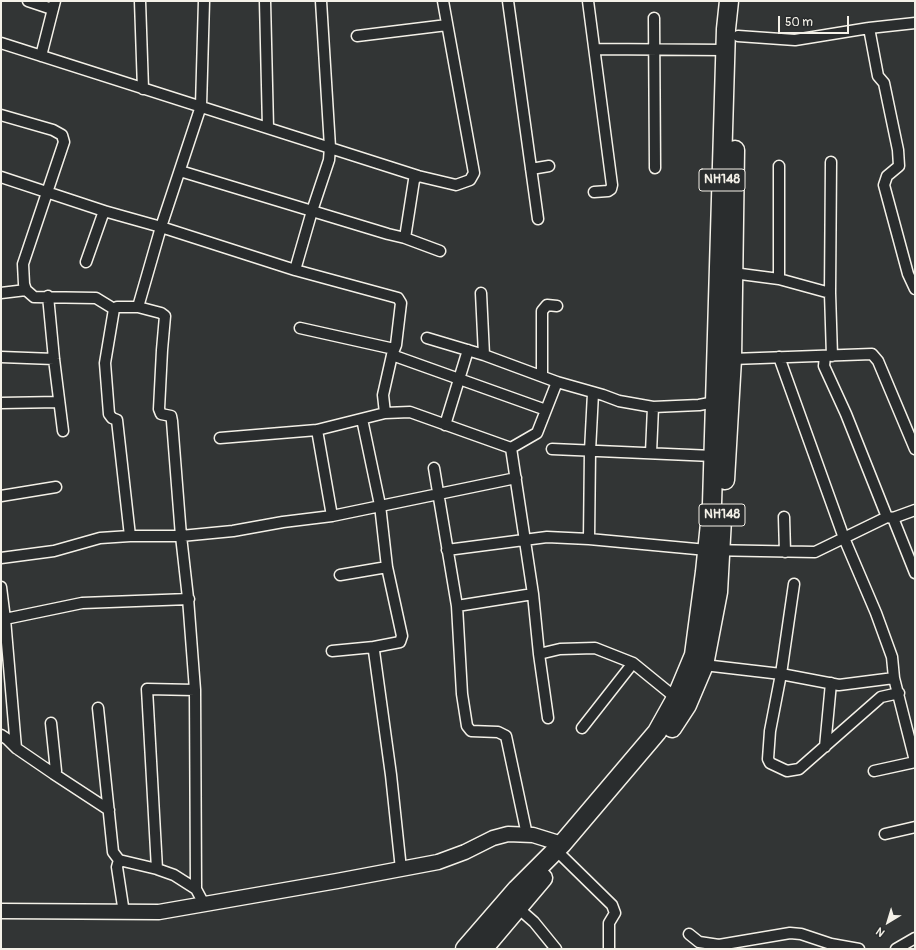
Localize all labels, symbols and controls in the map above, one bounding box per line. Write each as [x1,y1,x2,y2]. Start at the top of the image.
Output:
scale bar [780,8,851,34]
text: 50 m [785,15,813,30]
road number: NH148 [699,169,745,191]
road number: NH148 [699,504,745,526]
north arrow [868,902,908,942]
text: N [873,924,887,939]

